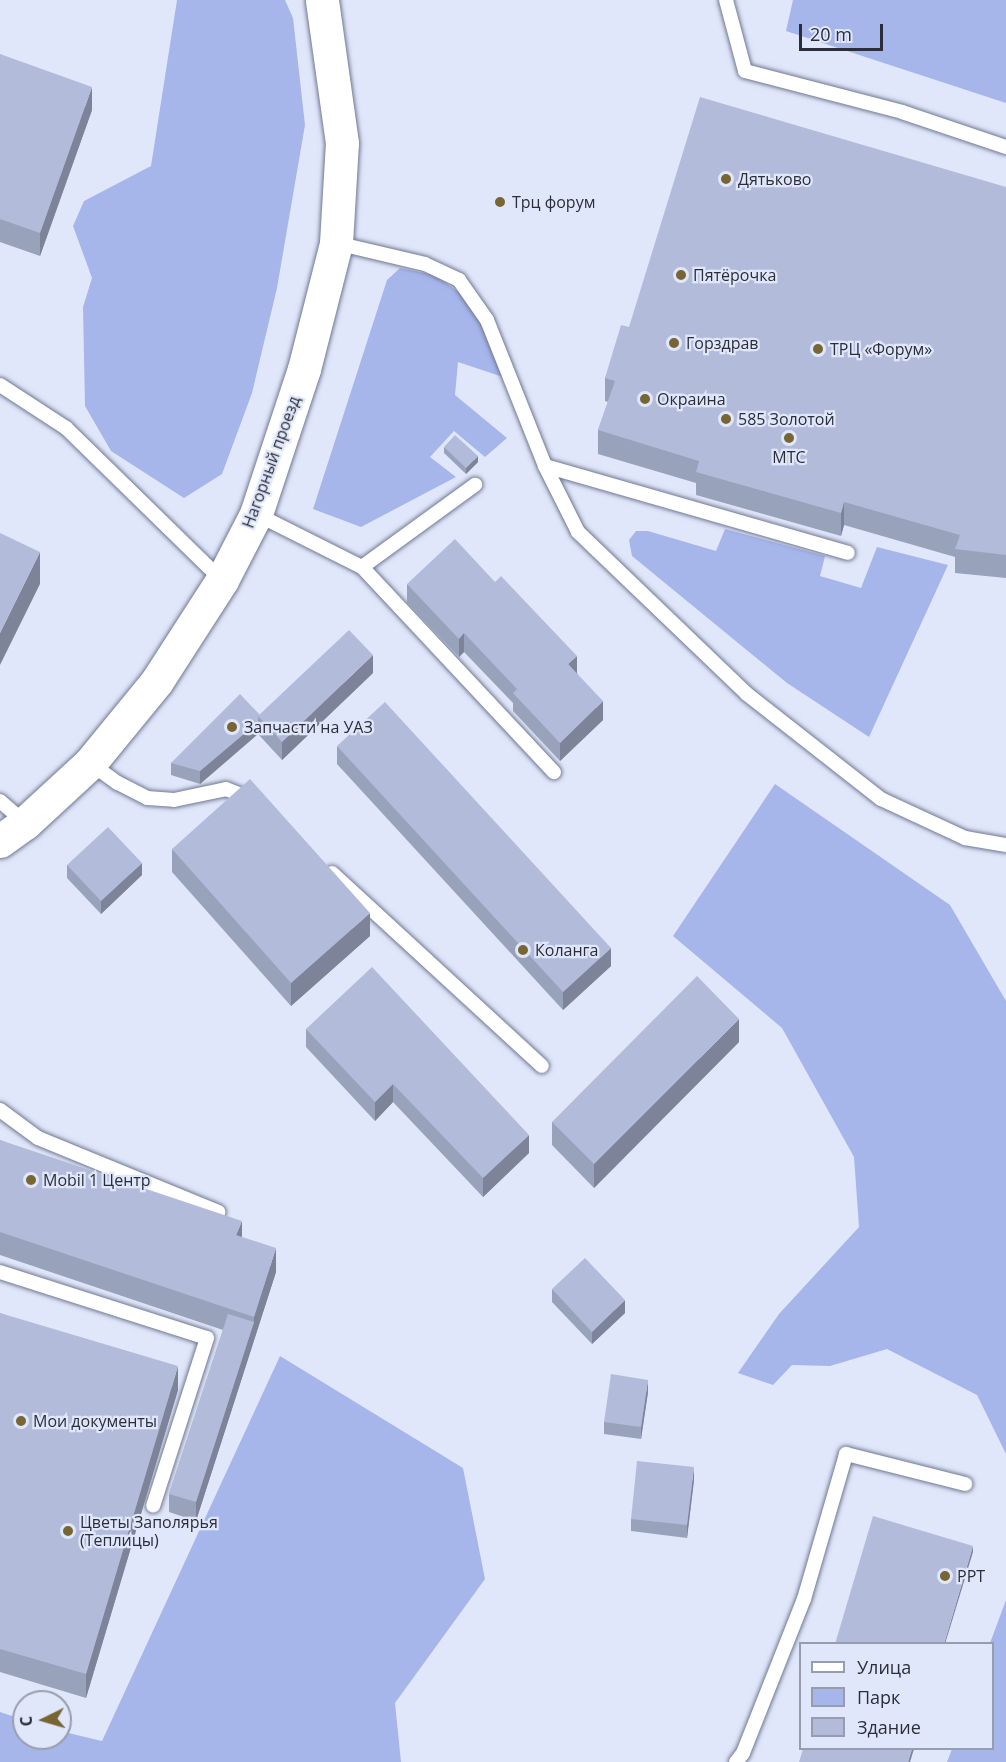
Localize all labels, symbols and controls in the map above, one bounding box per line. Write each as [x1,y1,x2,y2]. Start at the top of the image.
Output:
scale bar [802,12,886,50]
text: 20 m [810,22,852,46]
place label: Дятьково [738,169,811,189]
marker: Дятьково [719,172,733,186]
place label: Трц форум [512,192,595,212]
marker: Трц форум [493,195,507,209]
place label: Пятёрочка [693,265,776,285]
marker: Пятёрочка [674,268,688,282]
place label: Горздрав [686,333,759,353]
marker: Горздрав [667,336,681,350]
place label: ТРЦ «Форум» [830,339,932,359]
marker: ТРЦ «Форум» [811,342,825,356]
place label: Окраина [657,389,726,409]
marker: Окраина [638,392,652,406]
street label: Нагорный проезд [238,393,304,531]
place label: 585 Золотой [738,409,835,429]
marker: 585 Золотой [719,412,733,426]
marker: МТС [782,431,796,445]
place label: МТС [772,447,806,467]
place label: Запчасти на УАЗ [244,717,373,737]
marker: Запчасти на УАЗ [225,720,239,734]
place label: Коланга [535,940,598,960]
marker: Коланга [516,943,530,957]
place label: Mobil 1 Центр [43,1170,151,1190]
marker: Mobil 1 Центр [24,1173,38,1187]
place label: Мои документы [33,1411,157,1431]
marker: Мои документы [14,1414,28,1428]
place label: Цветы Заполярья (Теплицы) [80,1512,218,1550]
marker: Цветы Заполярья (Теплицы) [61,1524,75,1538]
place label: РРТ [957,1566,985,1586]
marker: РРТ [938,1569,952,1583]
legend [799,1642,994,1750]
text: Улица [857,1655,911,1679]
text: Парк [857,1685,900,1709]
north arrow [12,1690,72,1750]
text: С [15,1715,37,1727]
text: Здание [857,1715,921,1739]

